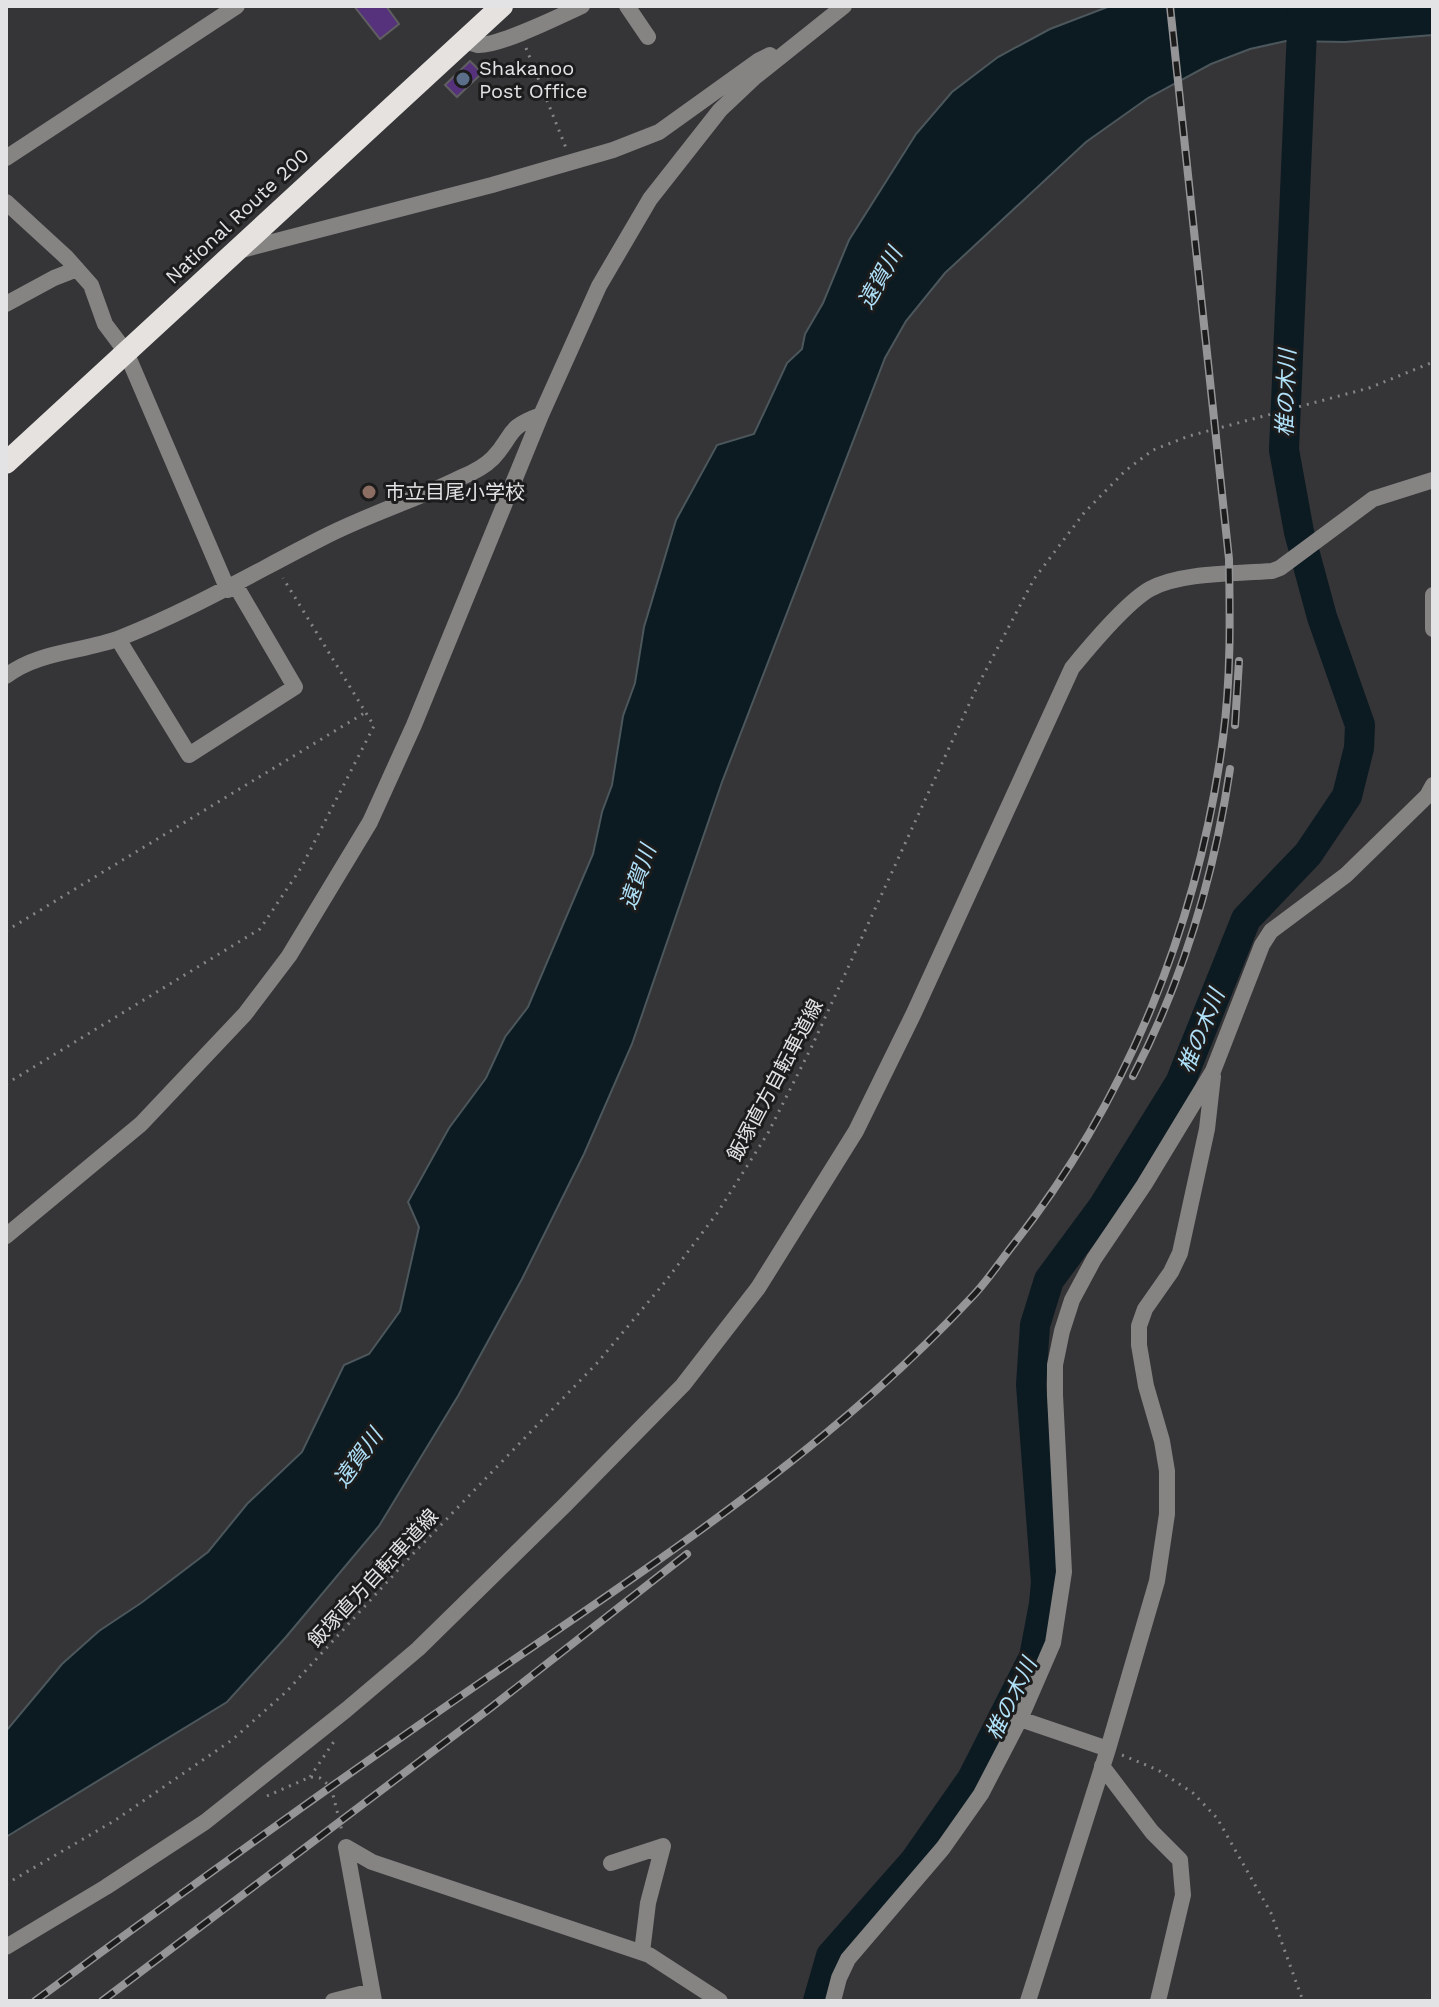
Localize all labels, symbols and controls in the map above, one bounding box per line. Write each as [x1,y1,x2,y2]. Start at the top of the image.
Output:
place label: Shakanoo Post Office [479,56,588,103]
marker: Shakanoo Post Office [454,70,472,88]
street label: National Route 200 [160,143,314,289]
water label: 遠賀川 [853,241,908,313]
water label: 椎の木川 [1272,347,1300,437]
place label: 市立目尾小学校 [385,480,525,504]
marker: 市立目尾小学校 [360,483,378,501]
water label: 遠賀川 [615,840,661,912]
water label: 椎の木川 [1173,984,1230,1076]
street label: 飯塚直方自転車道線 [722,995,828,1165]
water label: 遠賀川 [328,1422,389,1492]
street label: 飯塚直方自転車道線 [303,1504,443,1652]
water label: 椎の木川 [980,1652,1042,1744]

